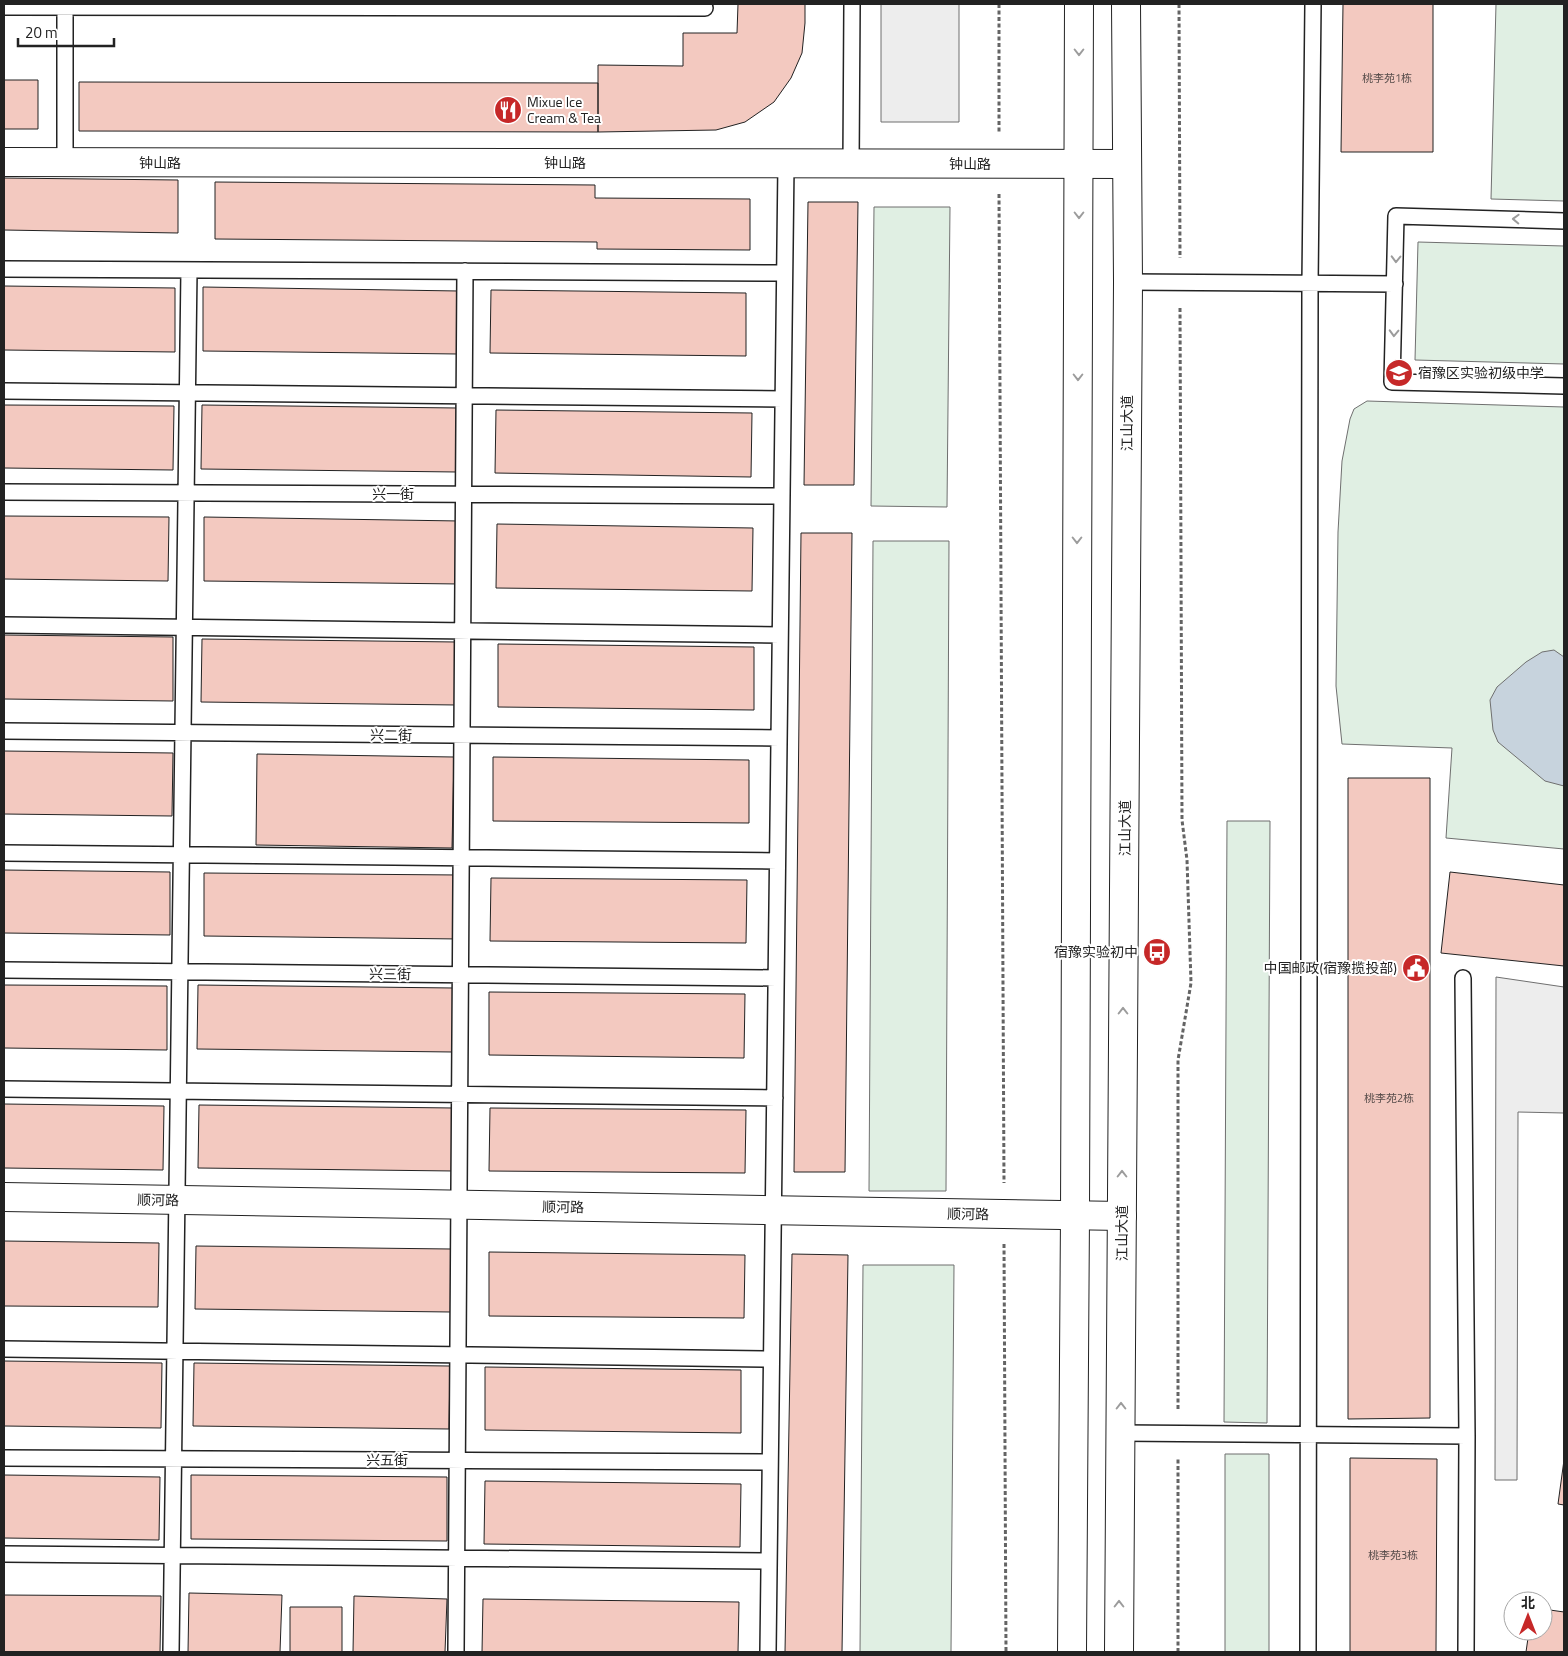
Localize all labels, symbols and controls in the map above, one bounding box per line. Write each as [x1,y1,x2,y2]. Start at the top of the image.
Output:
scale bar [18,15,114,47]
text: 20 m [25,21,58,44]
one-way arrow [1074,49,1084,57]
house number: 桃李苑1栋 [1362,70,1412,86]
place label: Mixue Ice Cream & Tea [527,91,601,128]
restaurant icon: Mixue Ice Cream & Tea [493,95,523,125]
street label: 钟山路 [139,152,181,173]
street label: 钟山路 [544,152,586,173]
street label: 钟山路 [949,153,991,174]
one-way arrow [1074,212,1084,219]
one-way arrow [1511,214,1519,224]
one-way arrow [1390,256,1401,264]
one-way arrow [1389,330,1399,337]
school or university icon: 宿豫区实验初级中学 [1384,358,1414,388]
place label: 宿豫区实验初级中学 [1418,362,1544,383]
one-way arrow [1073,374,1083,382]
street label: 江山大道 [1116,395,1137,451]
street label: 兴一街 [372,483,414,504]
one-way arrow [1072,536,1082,544]
street label: 兴二街 [370,724,412,745]
street label: 江山大道 [1114,800,1135,856]
bus stop icon: 宿豫实验初中 [1142,937,1172,967]
place label: 宿豫实验初中 [1054,941,1138,962]
public building icon: 中国邮政(宿豫揽投部) [1401,953,1431,983]
place label: 中国邮政(宿豫揽投部) [1264,957,1397,978]
street label: 兴三街 [369,963,411,984]
one-way arrow [1118,1007,1129,1015]
house number: 桃李苑2栋 [1364,1090,1414,1106]
one-way arrow [1117,1169,1127,1177]
street label: 顺河路 [137,1189,179,1210]
street label: 顺河路 [542,1196,584,1217]
street label: 顺河路 [947,1203,989,1224]
street label: 江山大道 [1111,1205,1132,1261]
one-way arrow [1115,1402,1126,1410]
street label: 兴五街 [366,1449,408,1470]
house number: 桃李苑3栋 [1368,1547,1418,1563]
north arrow [1503,1591,1553,1641]
text: 北 [1521,1592,1535,1613]
one-way arrow [1114,1599,1124,1607]

